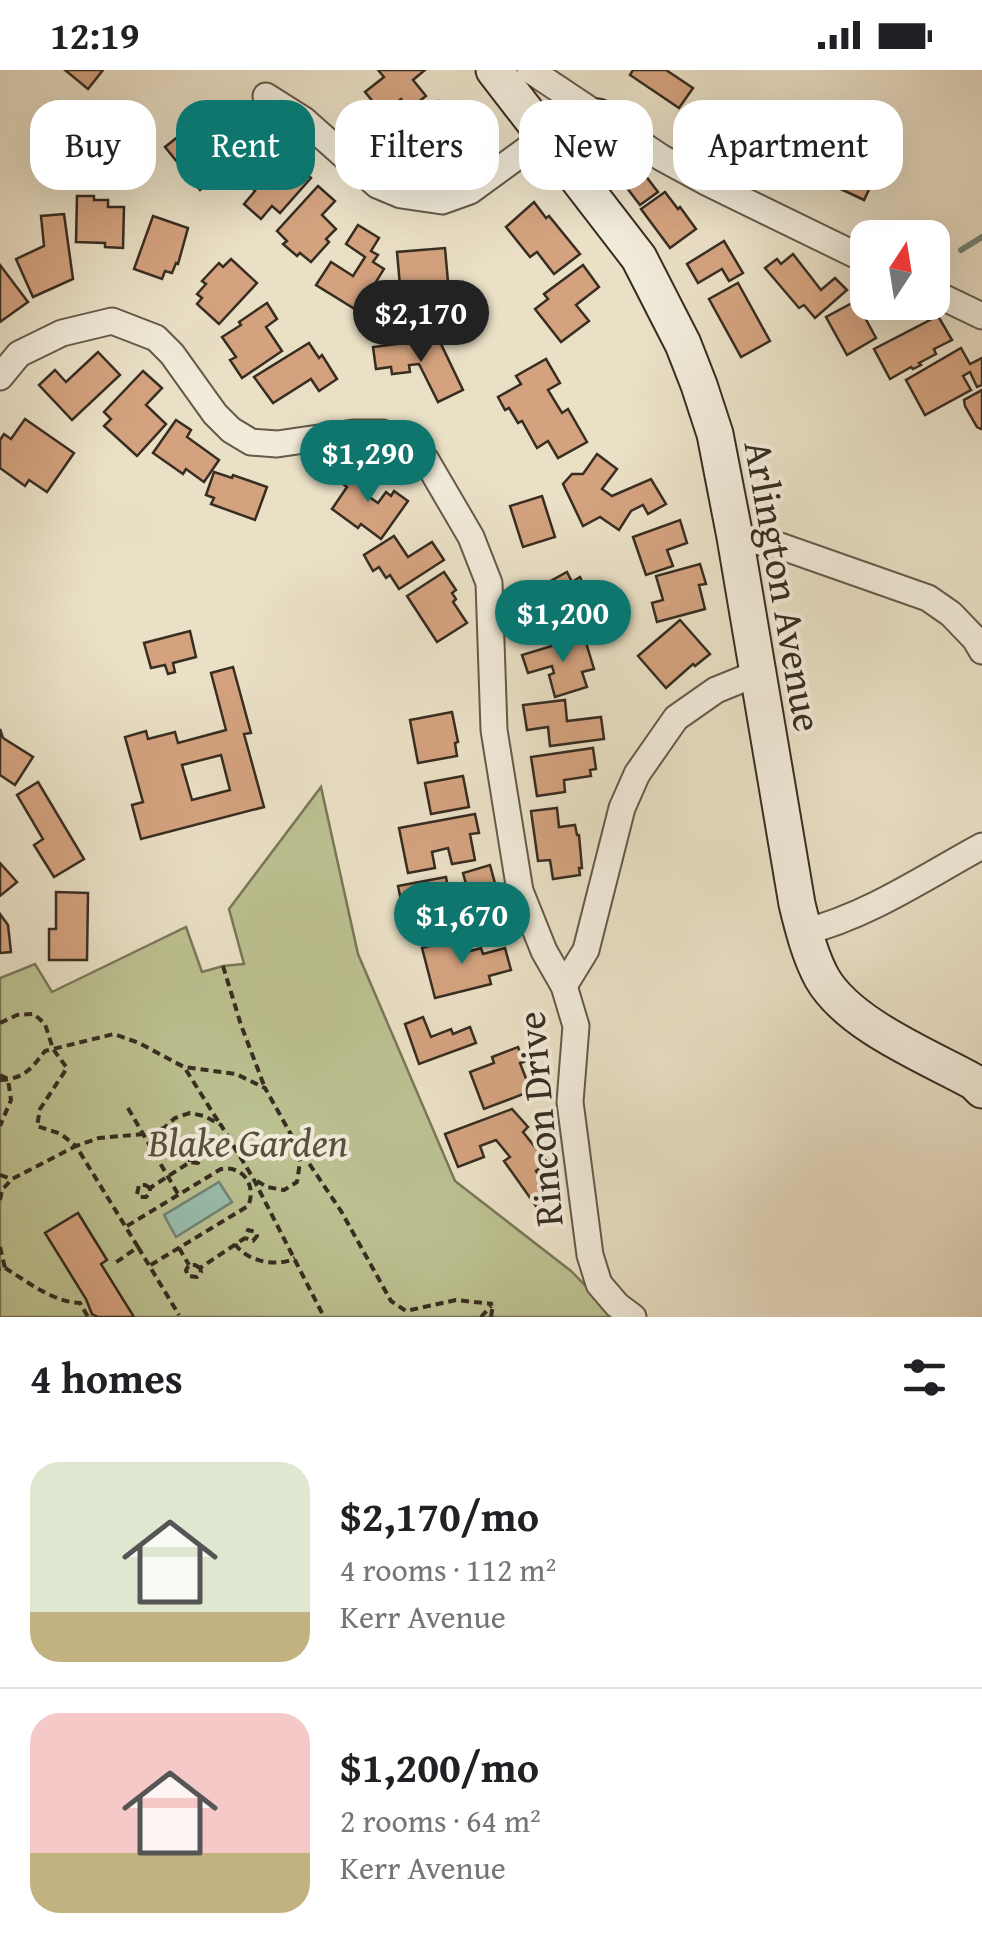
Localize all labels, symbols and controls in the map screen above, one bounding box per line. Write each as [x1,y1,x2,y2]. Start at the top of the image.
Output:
text: 12:19 [50,7,140,63]
chip: Buy [30,100,156,190]
chip: Rent [176,100,315,190]
chip: Filters [335,100,499,190]
chip: New [519,100,653,190]
chip: Apartment [673,100,903,190]
north arrow [850,220,950,320]
map controls [850,220,950,320]
pin: $2,170 [340,280,502,365]
text: $2,170 [375,289,467,336]
pin: $1,290 [287,420,449,505]
text: $1,290 [322,429,414,476]
street label: Arlington Avenue [729,436,839,736]
pin: $1,200 [482,580,644,665]
text: $1,200 [517,589,609,636]
pin: $1,670 [381,882,543,967]
text: $1,670 [416,891,508,938]
street label: Rincon Drive [500,1009,578,1229]
park label: Blake Garden [147,1112,348,1171]
text: 4 homes [30,1347,183,1408]
icon: filters [897,1350,952,1405]
text: $2,170/mo [340,1485,539,1546]
icon: home [110,1502,230,1622]
text: 4 rooms · 112 m² [340,1546,556,1593]
text: Kerr Avenue [340,1593,506,1640]
text: $1,200/mo [340,1736,539,1797]
icon: home [110,1753,230,1873]
text: 2 rooms · 64 m² [340,1797,541,1844]
text: Kerr Avenue [340,1844,506,1891]

